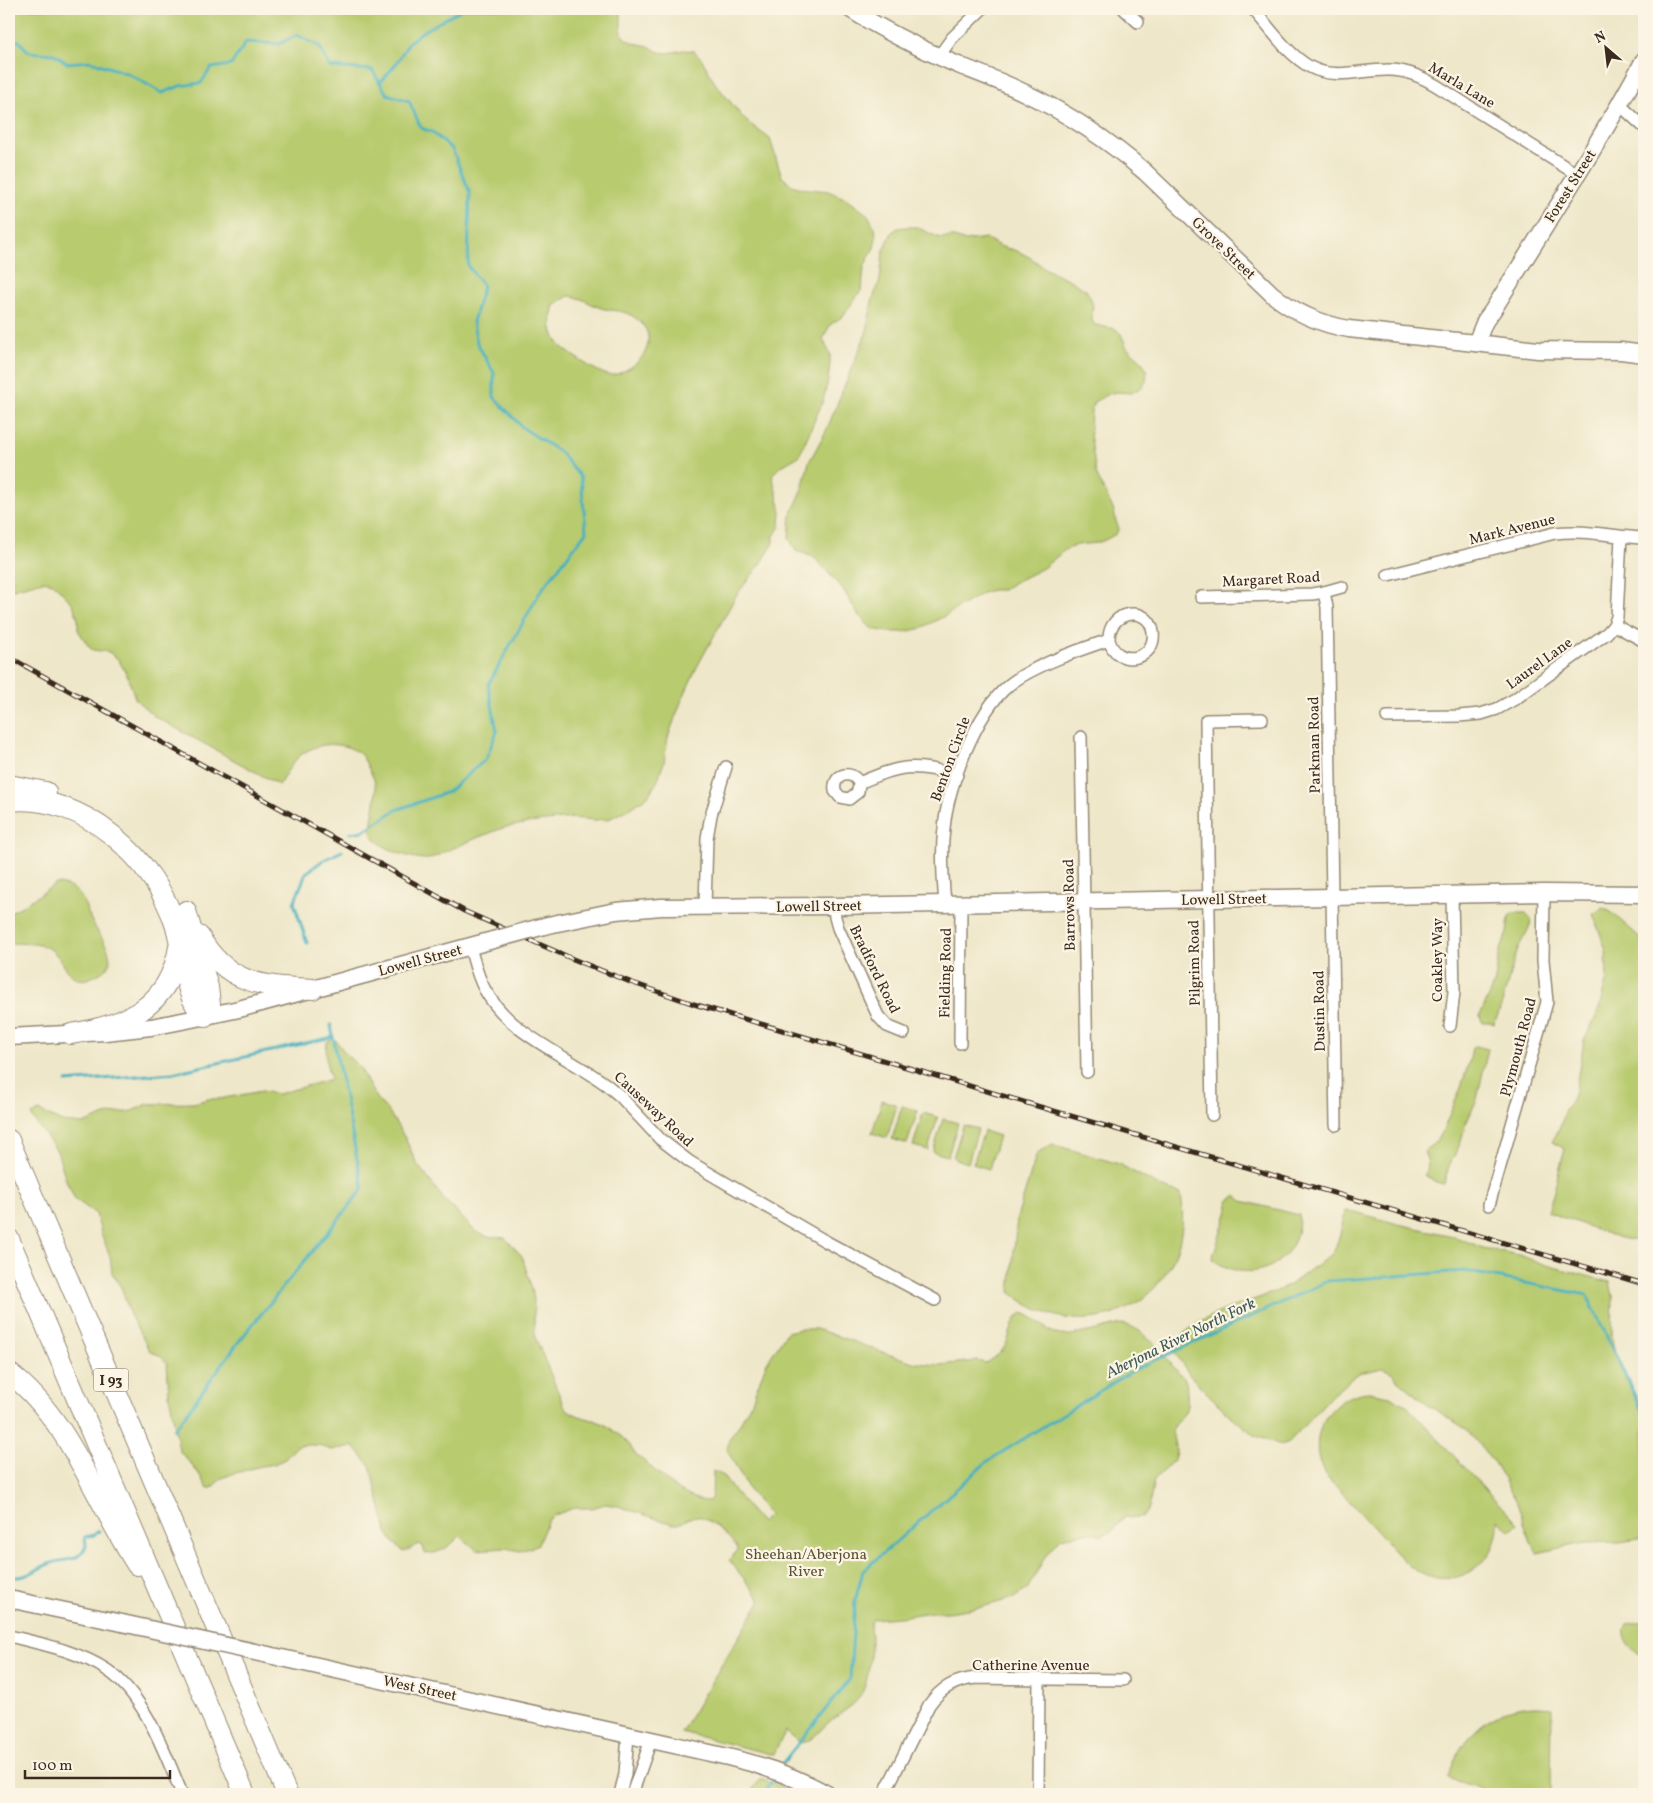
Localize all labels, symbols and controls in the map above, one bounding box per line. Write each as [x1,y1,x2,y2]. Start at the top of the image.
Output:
north arrow [1580,22,1630,72]
text: N [1592,27,1610,49]
street label: Marla Lane [1424,58,1499,115]
street label: Forest Street [1540,146,1602,228]
street label: Grove Street [1186,213,1260,285]
street label: Mark Avenue [1467,510,1558,551]
street label: Margaret Road [1221,567,1321,594]
street label: Laurel Lane [1502,633,1577,695]
street label: Parkman Road [1304,696,1327,794]
street label: Benton Circle [926,714,976,805]
street label: Barrows Road [1059,859,1082,951]
street label: Lowell Street [1181,889,1267,912]
street label: Lowell Street [776,896,862,919]
street label: Coakley Way [1428,918,1449,1002]
street label: Pilgrim Road [1184,920,1207,1006]
street label: Bradford Road [843,922,904,1018]
street label: Fielding Road [935,928,958,1018]
street label: Lowell Street [376,940,465,983]
street label: Dustin Road [1309,970,1332,1052]
street label: Plymouth Road [1496,995,1543,1099]
street label: Causeway Road [608,1068,698,1153]
water label: Aberjona River North Fork [1101,1293,1260,1385]
road number: I 93 [94,1368,128,1392]
park label: Sheehan/Aberjona River [745,1545,867,1583]
street label: Catherine Avenue [972,1656,1090,1677]
street label: West Street [381,1671,459,1708]
scale bar [25,1748,170,1780]
text: 100 m [32,1756,72,1777]

